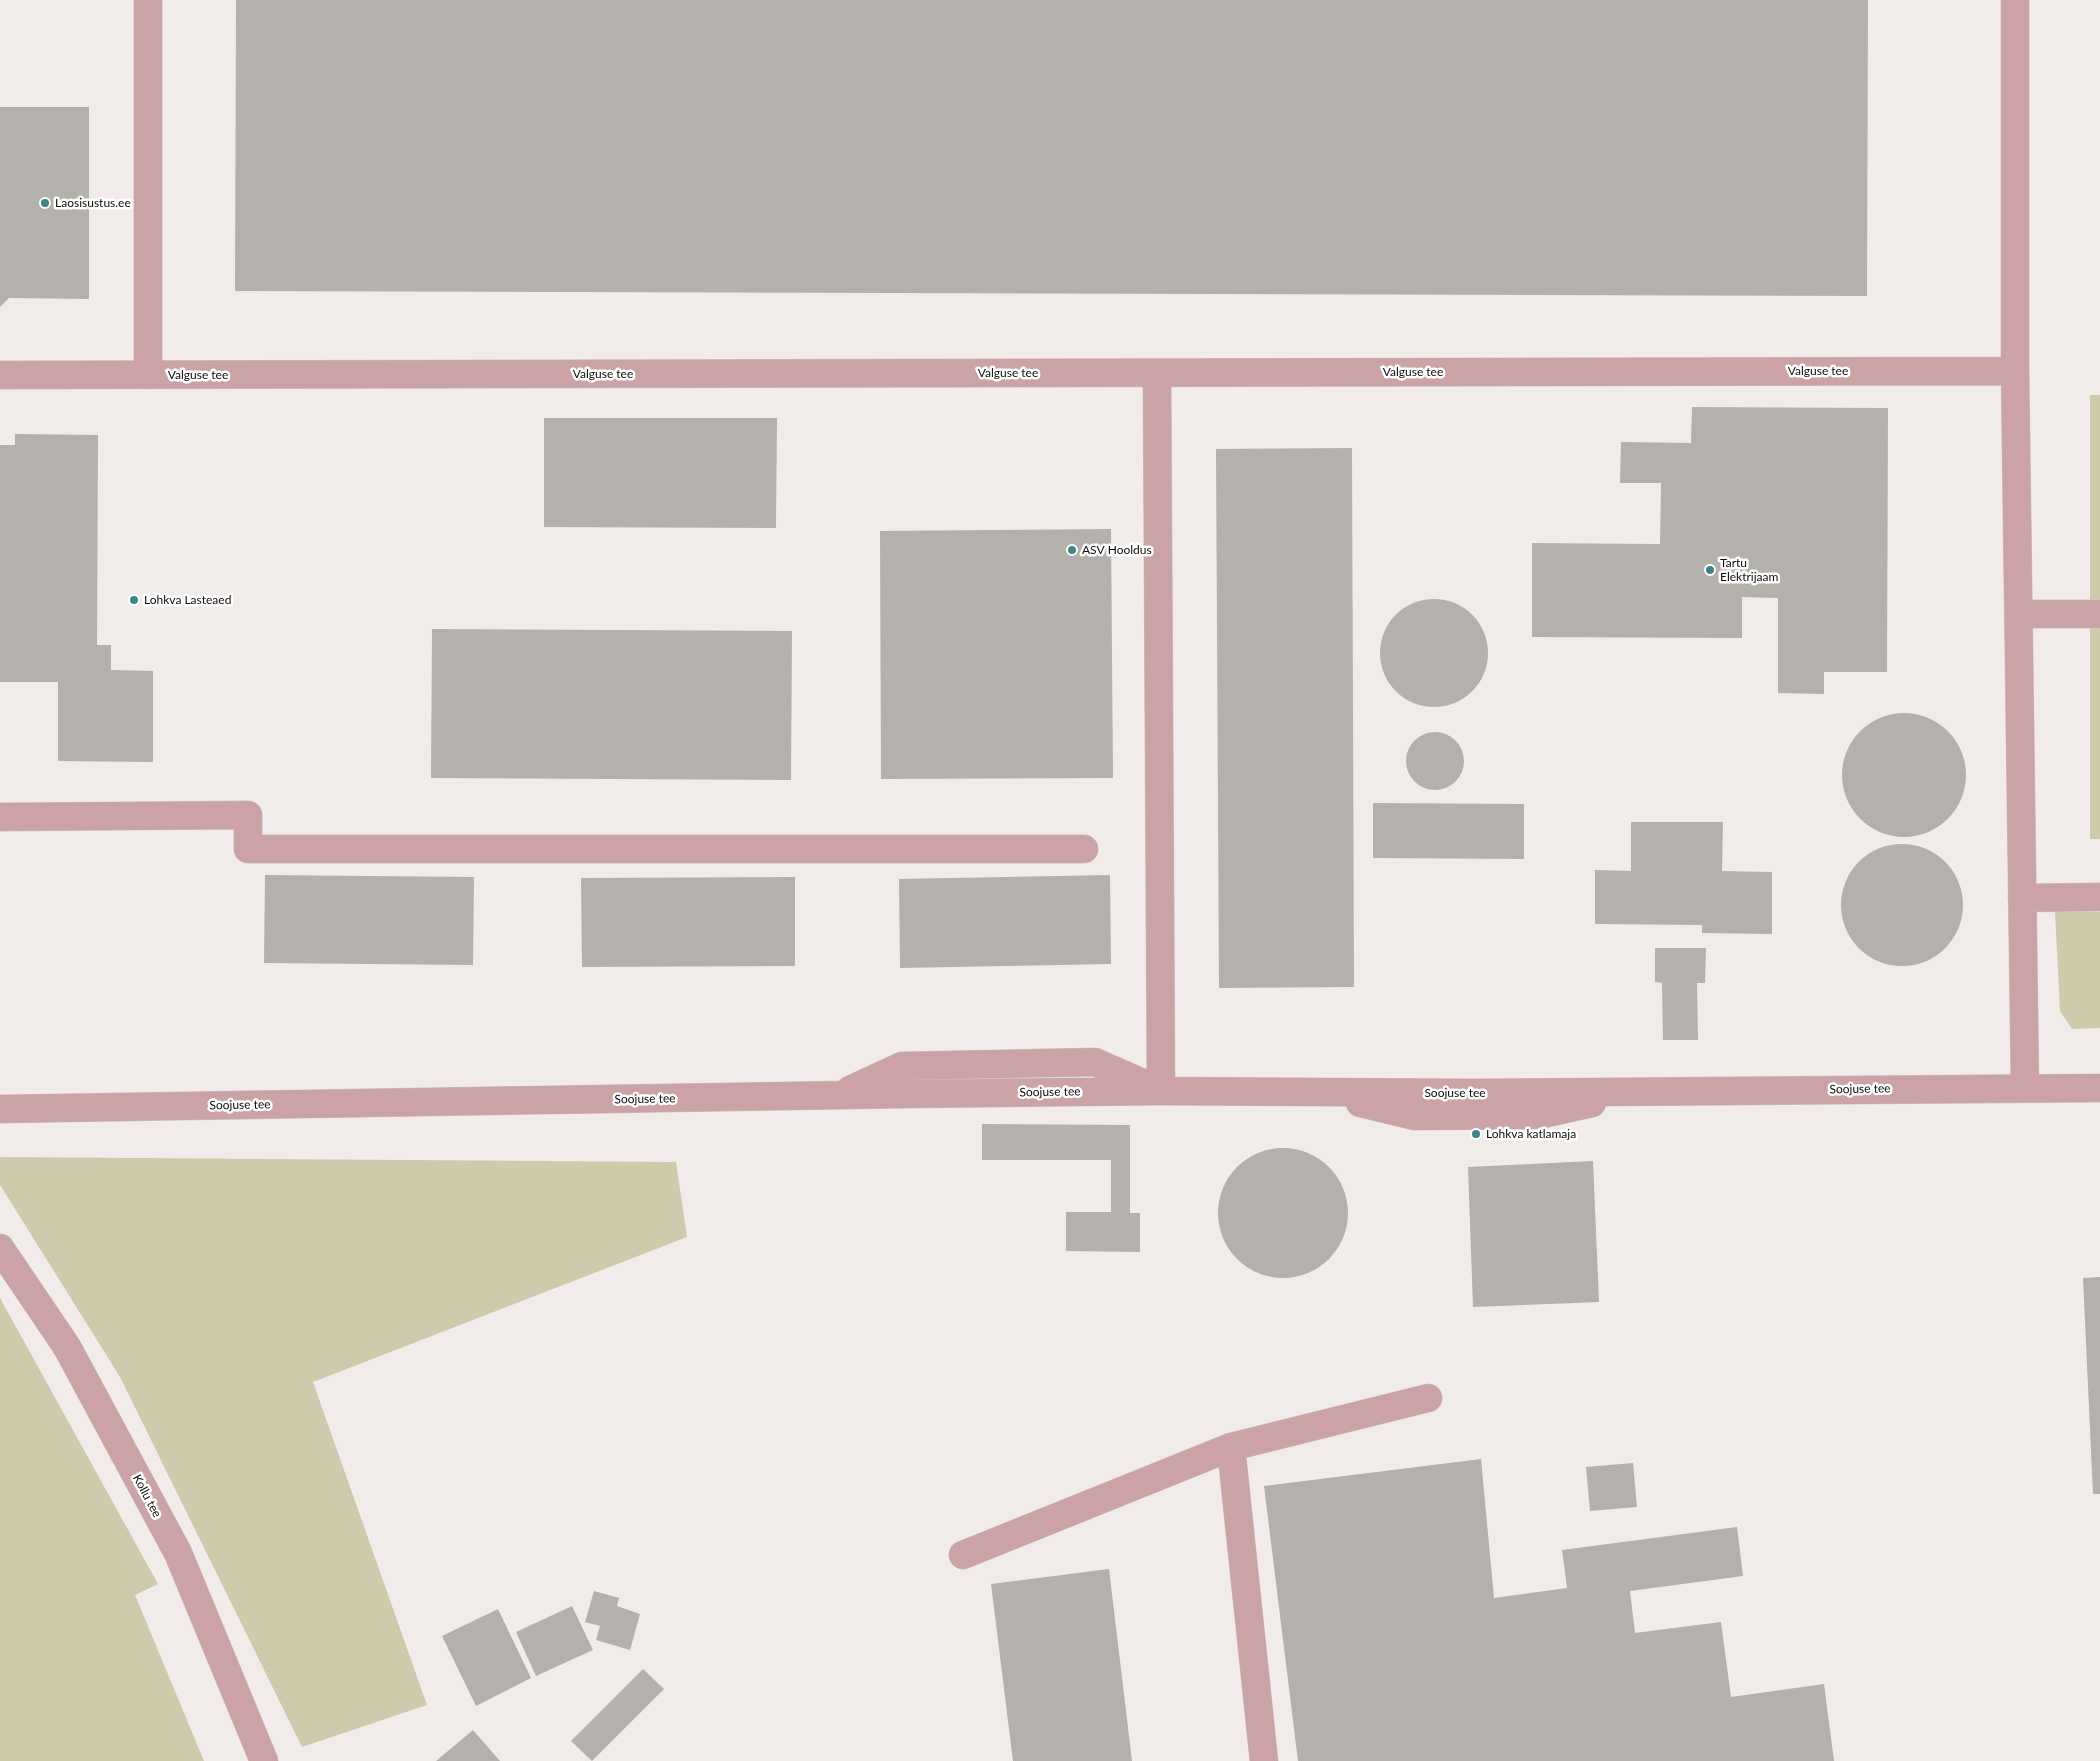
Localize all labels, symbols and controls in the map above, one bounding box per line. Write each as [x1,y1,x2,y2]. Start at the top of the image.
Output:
place label: Laosisustus.ee [55,196,131,210]
marker: Laosisustus.ee [39,197,51,209]
street label: Valguse tee [1788,364,1848,378]
street label: Valguse tee [1383,365,1443,379]
street label: Valguse tee [978,366,1038,380]
street label: Valguse tee [573,367,633,381]
street label: Valguse tee [168,368,228,382]
place label: ASV Hooldus [1082,543,1152,557]
marker: ASV Hooldus [1066,544,1078,556]
place label: Tartu Elektrijaam [1720,556,1778,584]
marker: Tartu Elektrijaam [1704,564,1716,576]
place label: Lohkva Lasteaed [144,593,231,607]
marker: Lohkva Lasteaed [128,594,140,606]
street label: Soojuse tee [1829,1081,1891,1097]
street label: Soojuse tee [1019,1084,1081,1100]
street label: Soojuse tee [1424,1086,1486,1100]
street label: Soojuse tee [614,1091,676,1107]
street label: Soojuse tee [209,1097,271,1113]
place label: Lohkva katlamaja [1486,1127,1576,1141]
marker: Lohkva katlamaja [1470,1128,1482,1140]
street label: Kollu tee [130,1472,164,1520]

